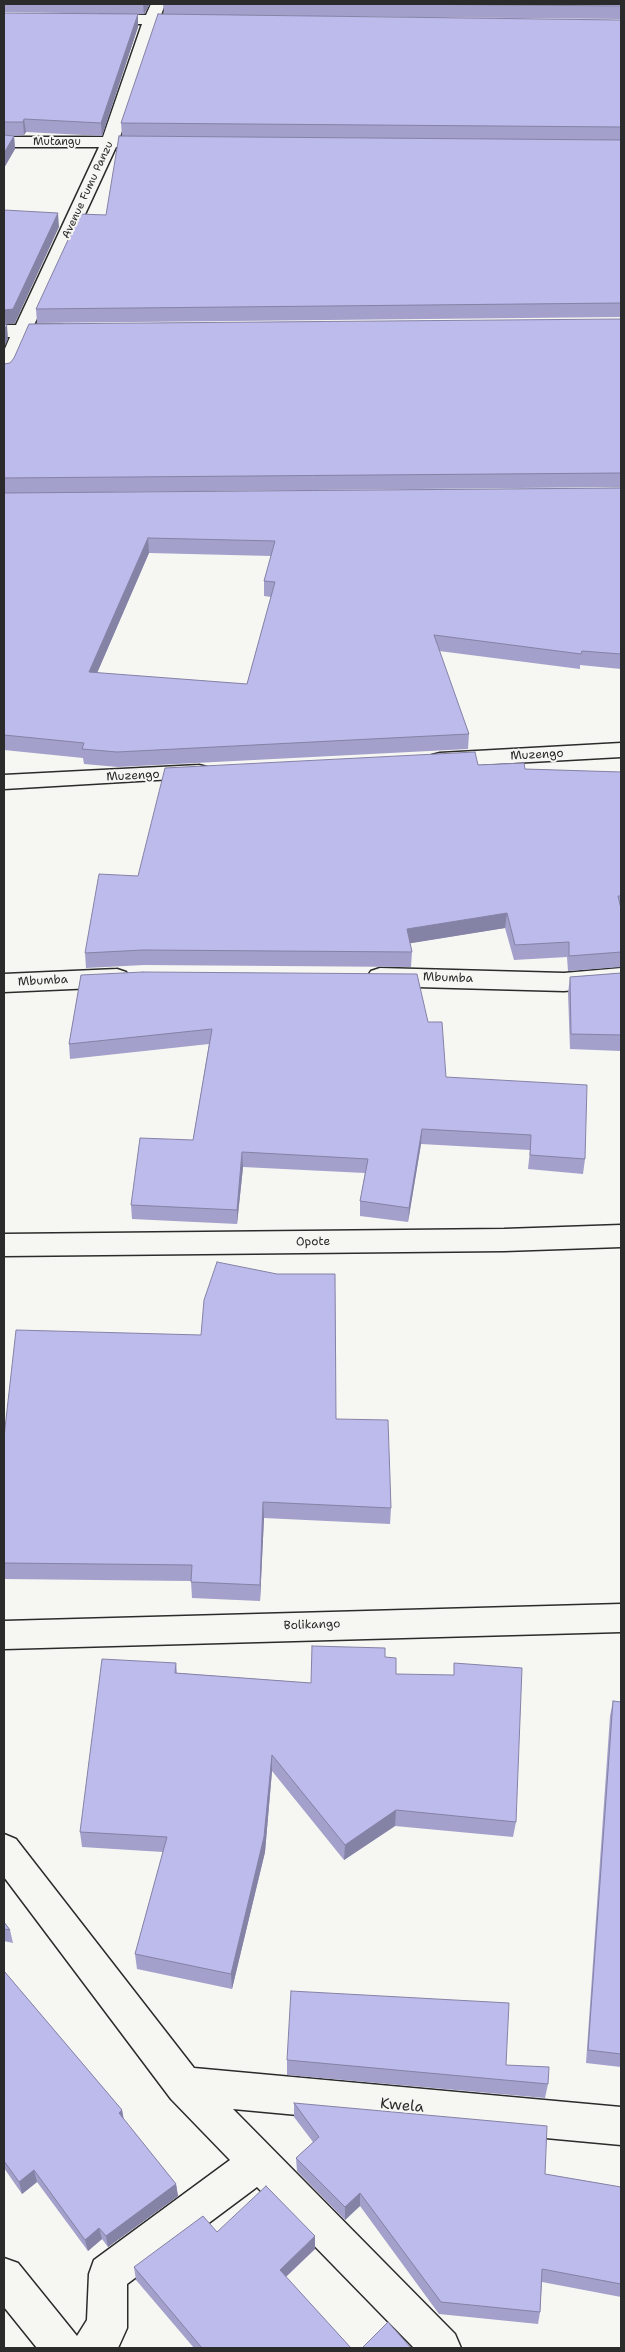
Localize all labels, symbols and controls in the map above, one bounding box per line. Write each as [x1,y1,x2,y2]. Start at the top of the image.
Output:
street label: Mutangu [33,135,81,149]
street label: Avenue Fumu Panzu [60,139,116,241]
street label: Muzengo [510,746,564,764]
street label: Muzengo [106,767,160,785]
street label: Mbumba [423,970,473,986]
street label: Mbumba [17,972,69,990]
street label: Opote [296,1235,330,1249]
street label: Bolikango [283,1617,341,1633]
street label: Kwela [379,2095,425,2117]

